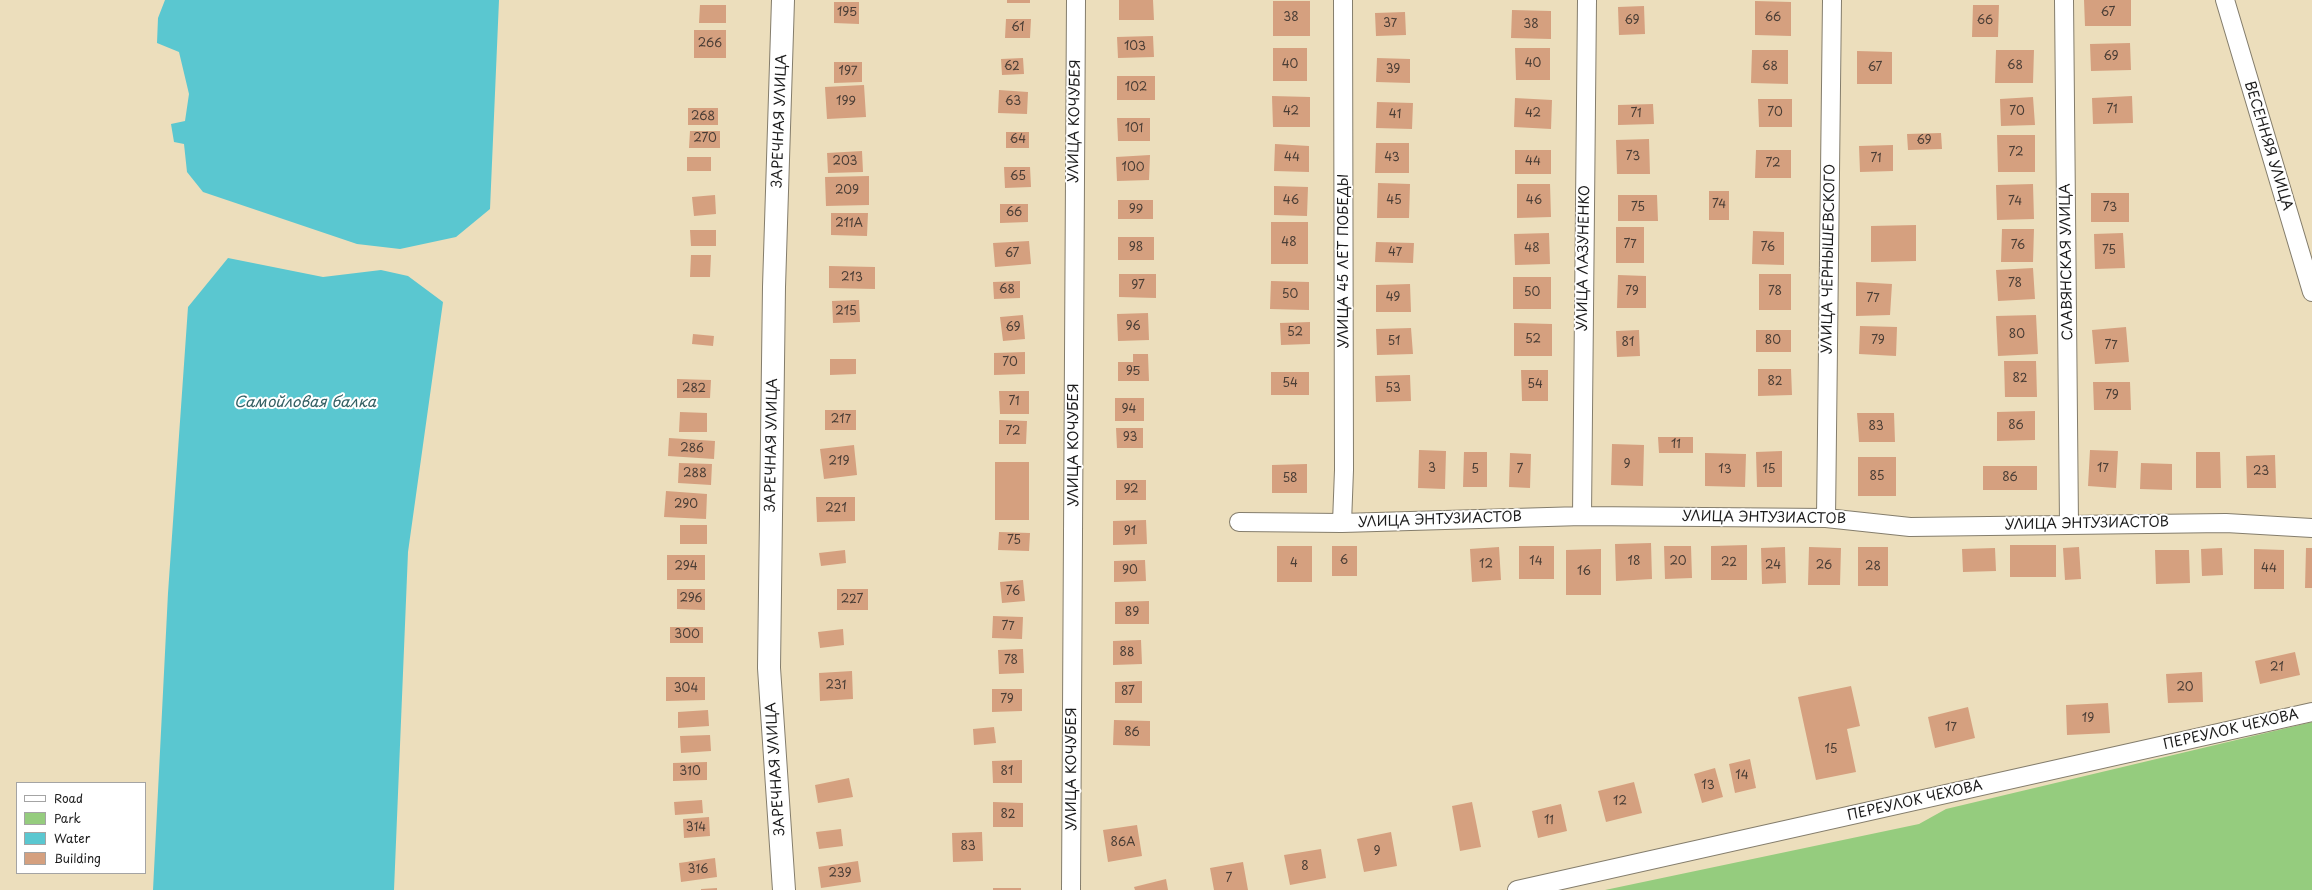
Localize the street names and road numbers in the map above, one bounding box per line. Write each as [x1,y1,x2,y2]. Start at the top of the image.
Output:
street label: ЗАРЕЧНАЯ УЛИЦА [769,54,791,188]
street label: УЛИЦА КОЧУБЕЯ [1066,59,1084,183]
street label: ВЕСЕННЯЯ УЛИЦА [2240,79,2296,213]
street label: УЛИЦА ЧЕРНЫШЕВСКОГО [1819,164,1839,354]
street label: УЛИЦА 45 ЛЕТ ПОБЕДЫ [1336,174,1352,348]
street label: СЛАВЯНСКАЯ УЛИЦА [2057,183,2077,341]
street label: УЛИЦА ЛАЗУНЕНКО [1574,185,1594,331]
street label: ЗАРЕЧНАЯ УЛИЦА [762,378,782,512]
street label: УЛИЦА КОЧУБЕЯ [1066,383,1082,507]
street label: УЛИЦА ЭНТУЗИАСТОВ [1682,508,1846,528]
street label: УЛИЦА ЭНТУЗИАСТОВ [1358,509,1522,531]
street label: УЛИЦА ЭНТУЗИАСТОВ [2005,514,2169,534]
street label: ЗАРЕЧНАЯ УЛИЦА [763,702,789,836]
street label: ПЕРЕУЛОК ЧЕХОВА [2162,706,2300,754]
street label: УЛИЦА КОЧУБЕЯ [1064,707,1080,831]
street label: ПЕРЕУЛОК ЧЕХОВА [1846,777,1984,825]

